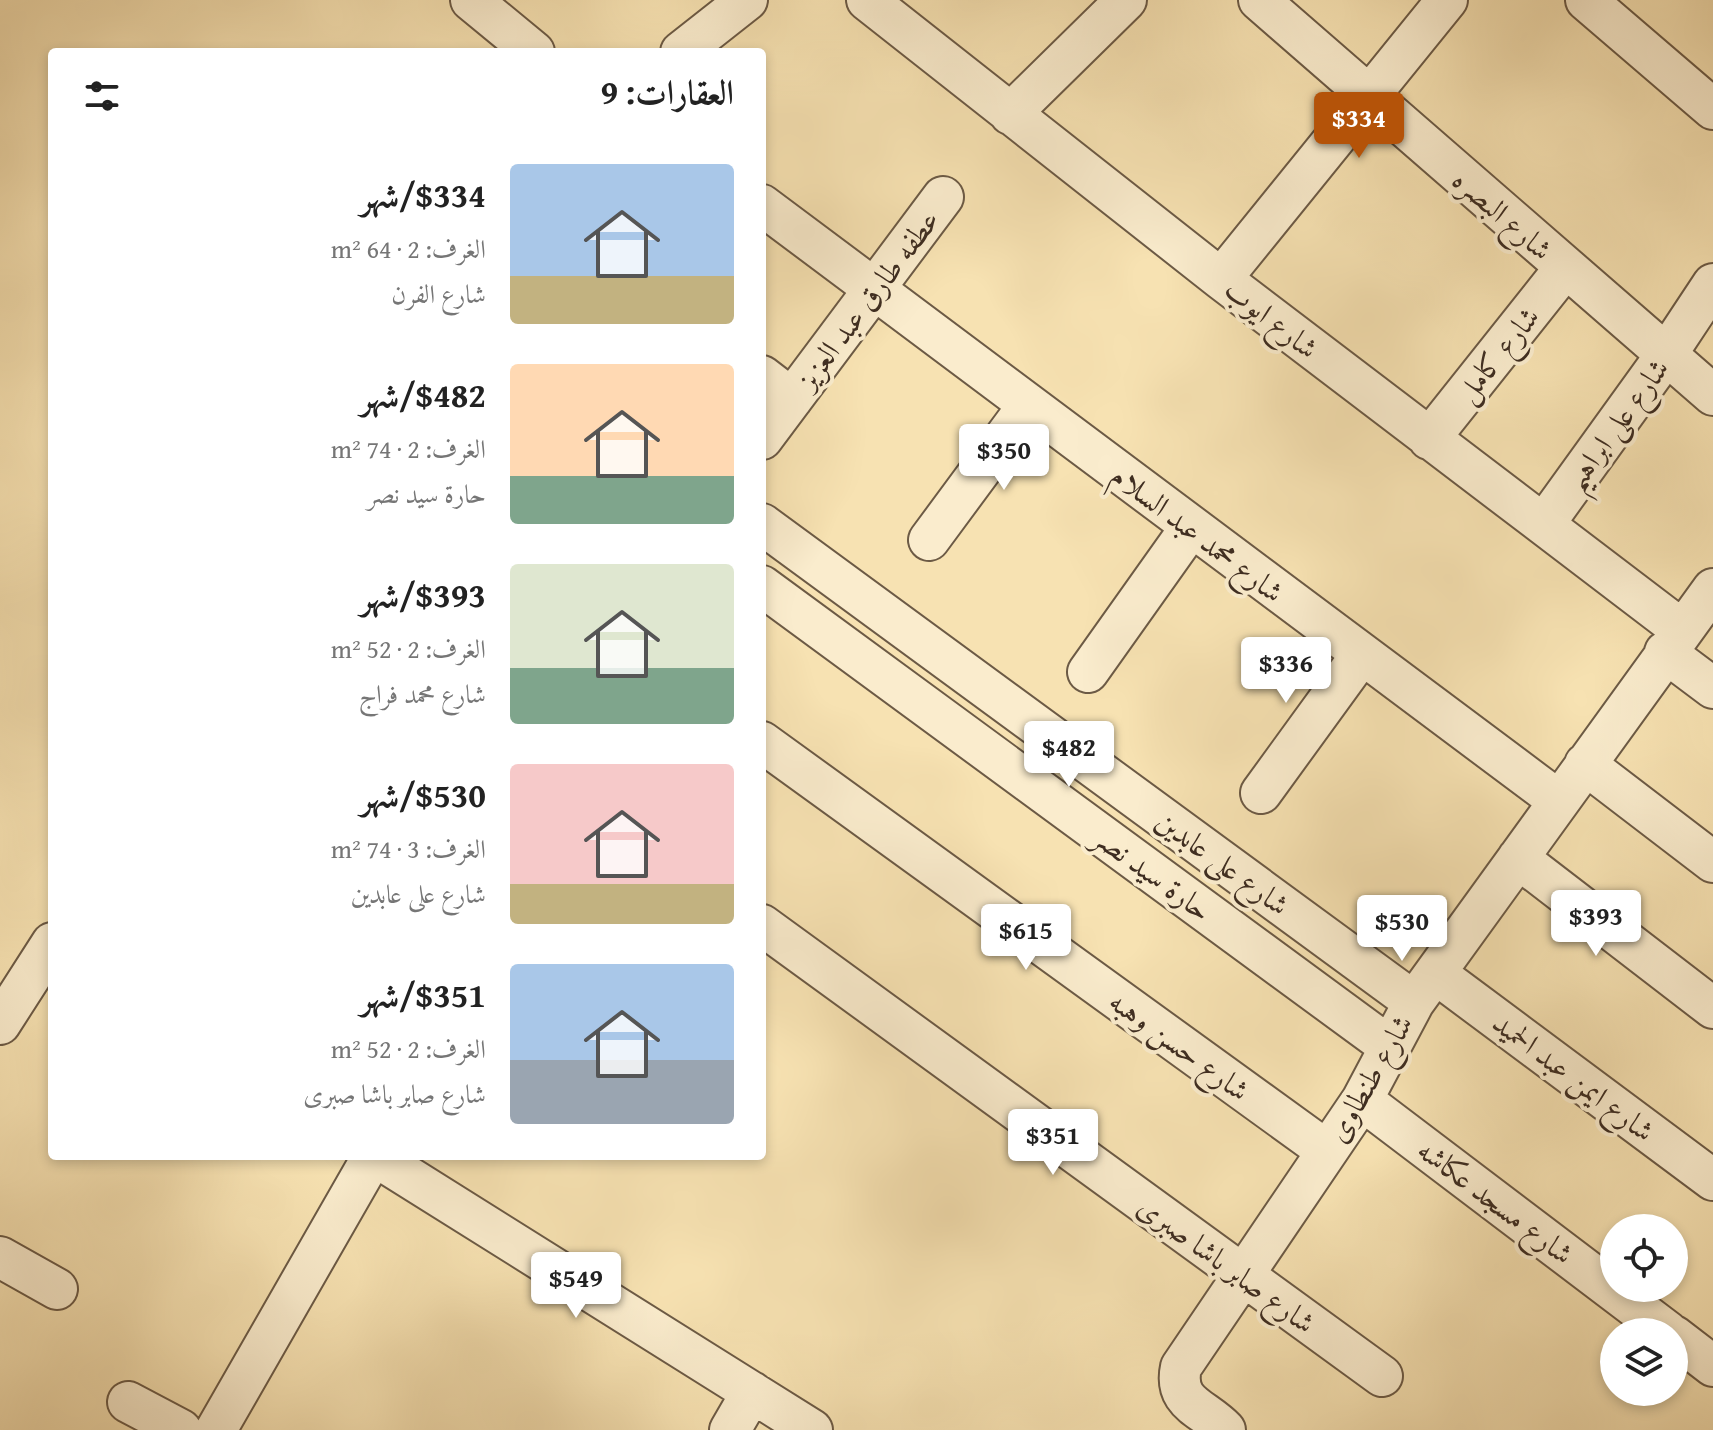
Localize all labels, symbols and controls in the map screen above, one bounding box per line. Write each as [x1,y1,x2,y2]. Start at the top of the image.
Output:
text: العقارات: 9 [600,67,734,116]
icon: filters [80,74,124,118]
pin: $334 [1312,92,1406,160]
text: $334 [1332,98,1386,137]
street label: شارع البصره [1440,158,1563,273]
text: $334/شهر [360,170,486,219]
icon: home [574,196,670,292]
street label: عطفه طارق عبد العزيز [783,200,949,401]
text: الغرف: 2 · 64 m² [331,229,486,268]
street label: شارع ايوب [1213,267,1329,372]
text: شارع الفرن [391,274,486,313]
street label: شارع كامل [1444,296,1553,414]
street label: شارع على ابراهيم [1553,349,1686,504]
text: $482/شهر [360,370,486,419]
icon: home [574,396,670,492]
pin: $350 [957,424,1051,492]
text: الغرف: 2 · 74 m² [331,429,486,468]
text: $350 [977,430,1031,469]
street label: شارع محمد عبد السلام [1099,453,1294,617]
text: حارة سيد نصر [367,474,486,513]
text: $393/شهر [360,570,486,619]
icon: home [574,596,670,692]
text: الغرف: 2 · 52 m² [331,629,486,668]
pin: $336 [1239,637,1333,705]
text: $336 [1259,643,1313,682]
text: شارع محمد فراج [359,674,486,713]
pin: $482 [1022,721,1116,789]
text: $482 [1042,727,1096,766]
text: $530/شهر [360,770,486,819]
icon: home [574,796,670,892]
street label: شارع على عابدين [1145,798,1299,929]
street label: حارة سيد نصر [1082,813,1222,931]
text: الغرف: 3 · 74 m² [331,829,486,868]
text: شارع على عابدين [351,874,486,913]
pin: $393 [1549,890,1643,958]
pin: $530 [1355,895,1449,963]
text: $393 [1569,896,1623,935]
text: $530 [1375,901,1429,940]
pin: $615 [979,904,1073,972]
text: $615 [999,910,1053,949]
text: $351/شهر [360,970,486,1019]
street label: شارع حسن وهبه [1098,979,1260,1114]
icon: home [574,996,670,1092]
street label: شارع ايمن عبد الحميد [1481,1000,1664,1155]
street label: شارع طنطاوى [1315,1006,1427,1152]
text: الغرف: 2 · 52 m² [331,1029,486,1068]
text: شارع صابر باشا صبرى [303,1074,486,1113]
pin: $351 [1006,1109,1100,1177]
text: $351 [1026,1115,1080,1154]
street label: شارع مسجد عكاشه [1406,1128,1583,1278]
street label: شارع صابر باشا صبرى [1126,1184,1325,1347]
map controls [1600,1214,1688,1406]
button: locate [1600,1214,1688,1302]
pin: $549 [529,1252,623,1320]
text: $549 [549,1258,603,1297]
button: layers [1600,1318,1688,1406]

